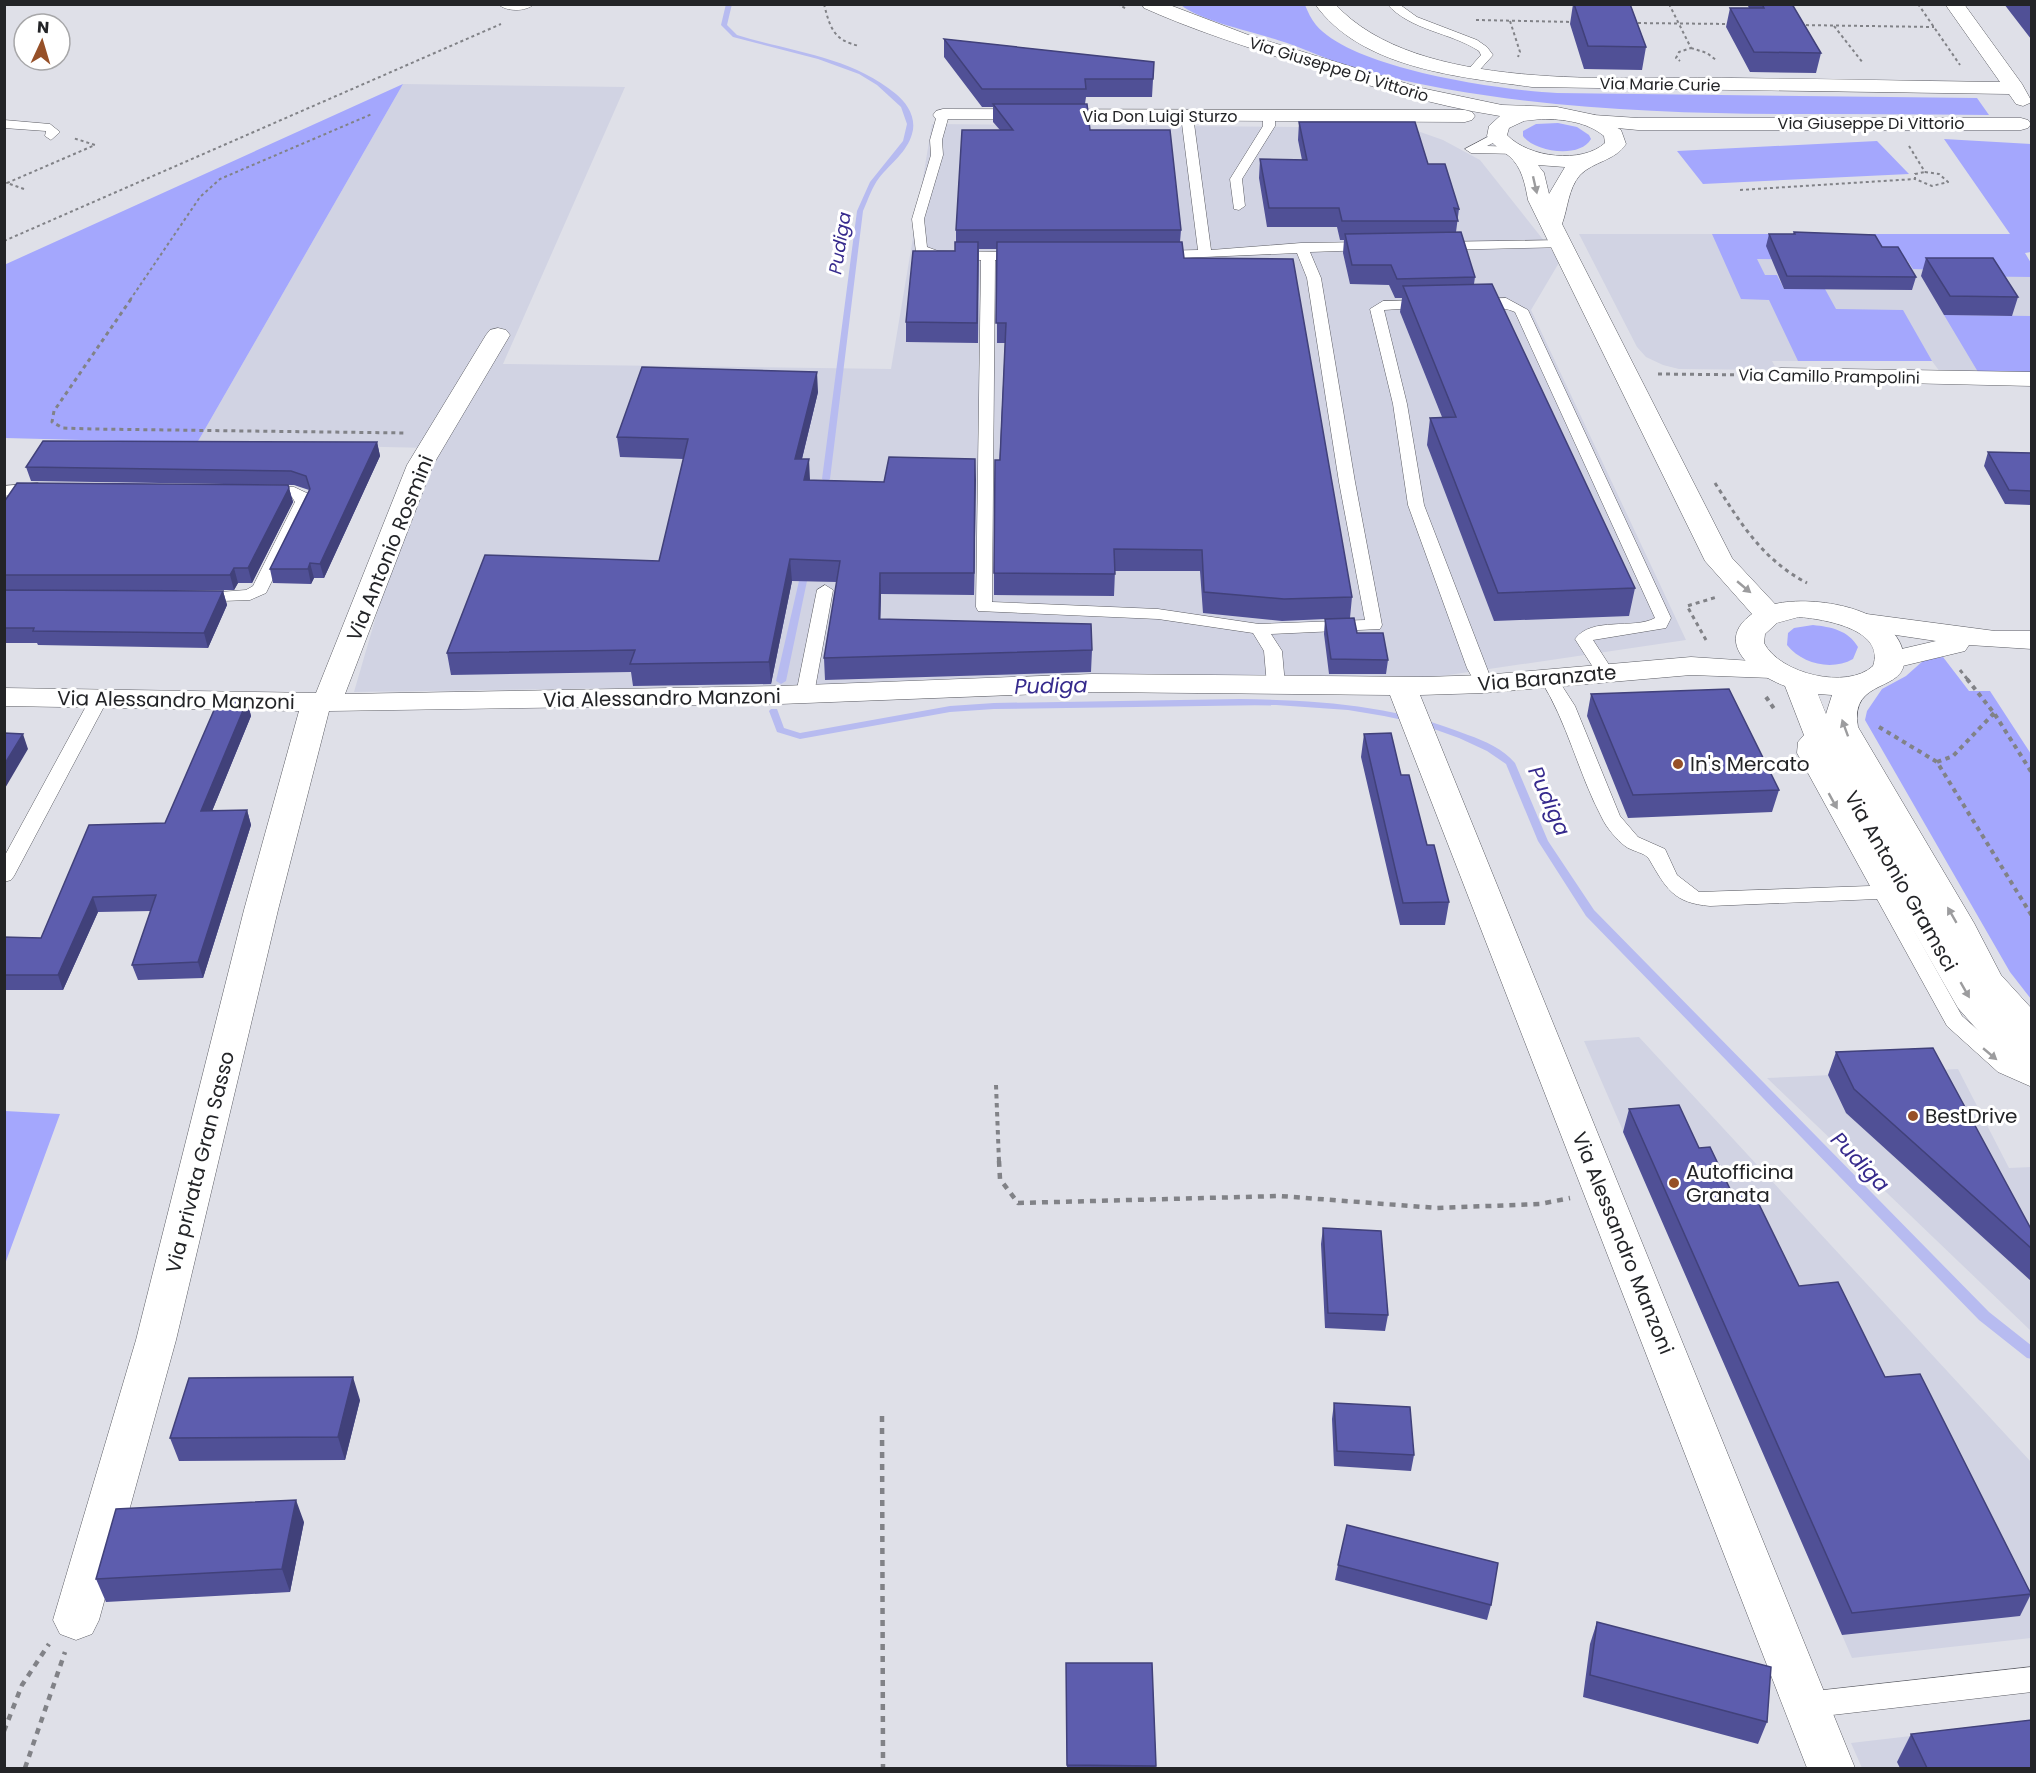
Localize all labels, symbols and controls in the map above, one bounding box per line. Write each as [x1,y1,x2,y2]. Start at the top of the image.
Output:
north arrow [12,12,72,72]
text: N [36,16,50,39]
street label: Via Giuseppe Di Vittorio [1246,31,1432,108]
street label: Via Marie Curie [1599,72,1721,97]
street label: Via Don Luigi Sturzo [1083,105,1237,128]
street label: Via Giuseppe Di Vittorio [1778,112,1964,135]
one-way arrow [1531,176,1541,195]
water label: Pudiga [822,210,857,276]
street label: Via Camillo Prampolini [1738,363,1920,390]
street label: Via Antonio Rosmini [340,451,440,645]
one-way arrow [1736,581,1752,594]
street label: Via Baranzate [1476,658,1618,698]
water label: Pudiga [1014,670,1088,701]
street label: Via Alessandro Manzoni [543,682,781,714]
street label: Via Alessandro Manzoni [57,684,295,716]
one-way arrow [1840,719,1850,737]
place label: In's Mercato [1690,750,1810,778]
marker: In's Mercato [1671,757,1685,771]
water label: Pudiga [1521,761,1578,840]
street label: Via Antonio Gramsci [1838,786,1964,976]
one-way arrow [1827,793,1838,809]
one-way arrow [1947,906,1957,923]
one-way arrow [1959,982,1970,998]
one-way arrow [1982,1047,1998,1060]
street label: Via privata Gran Sasso [159,1048,241,1276]
place label: BestDrive [1925,1102,2018,1130]
marker: BestDrive [1906,1109,1920,1123]
water label: Pudiga [1824,1125,1896,1198]
street label: Via Alessandro Manzoni [1566,1128,1680,1358]
place label: Autofficina Granata [1686,1158,1794,1209]
marker: Autofficina Granata [1667,1176,1681,1190]

